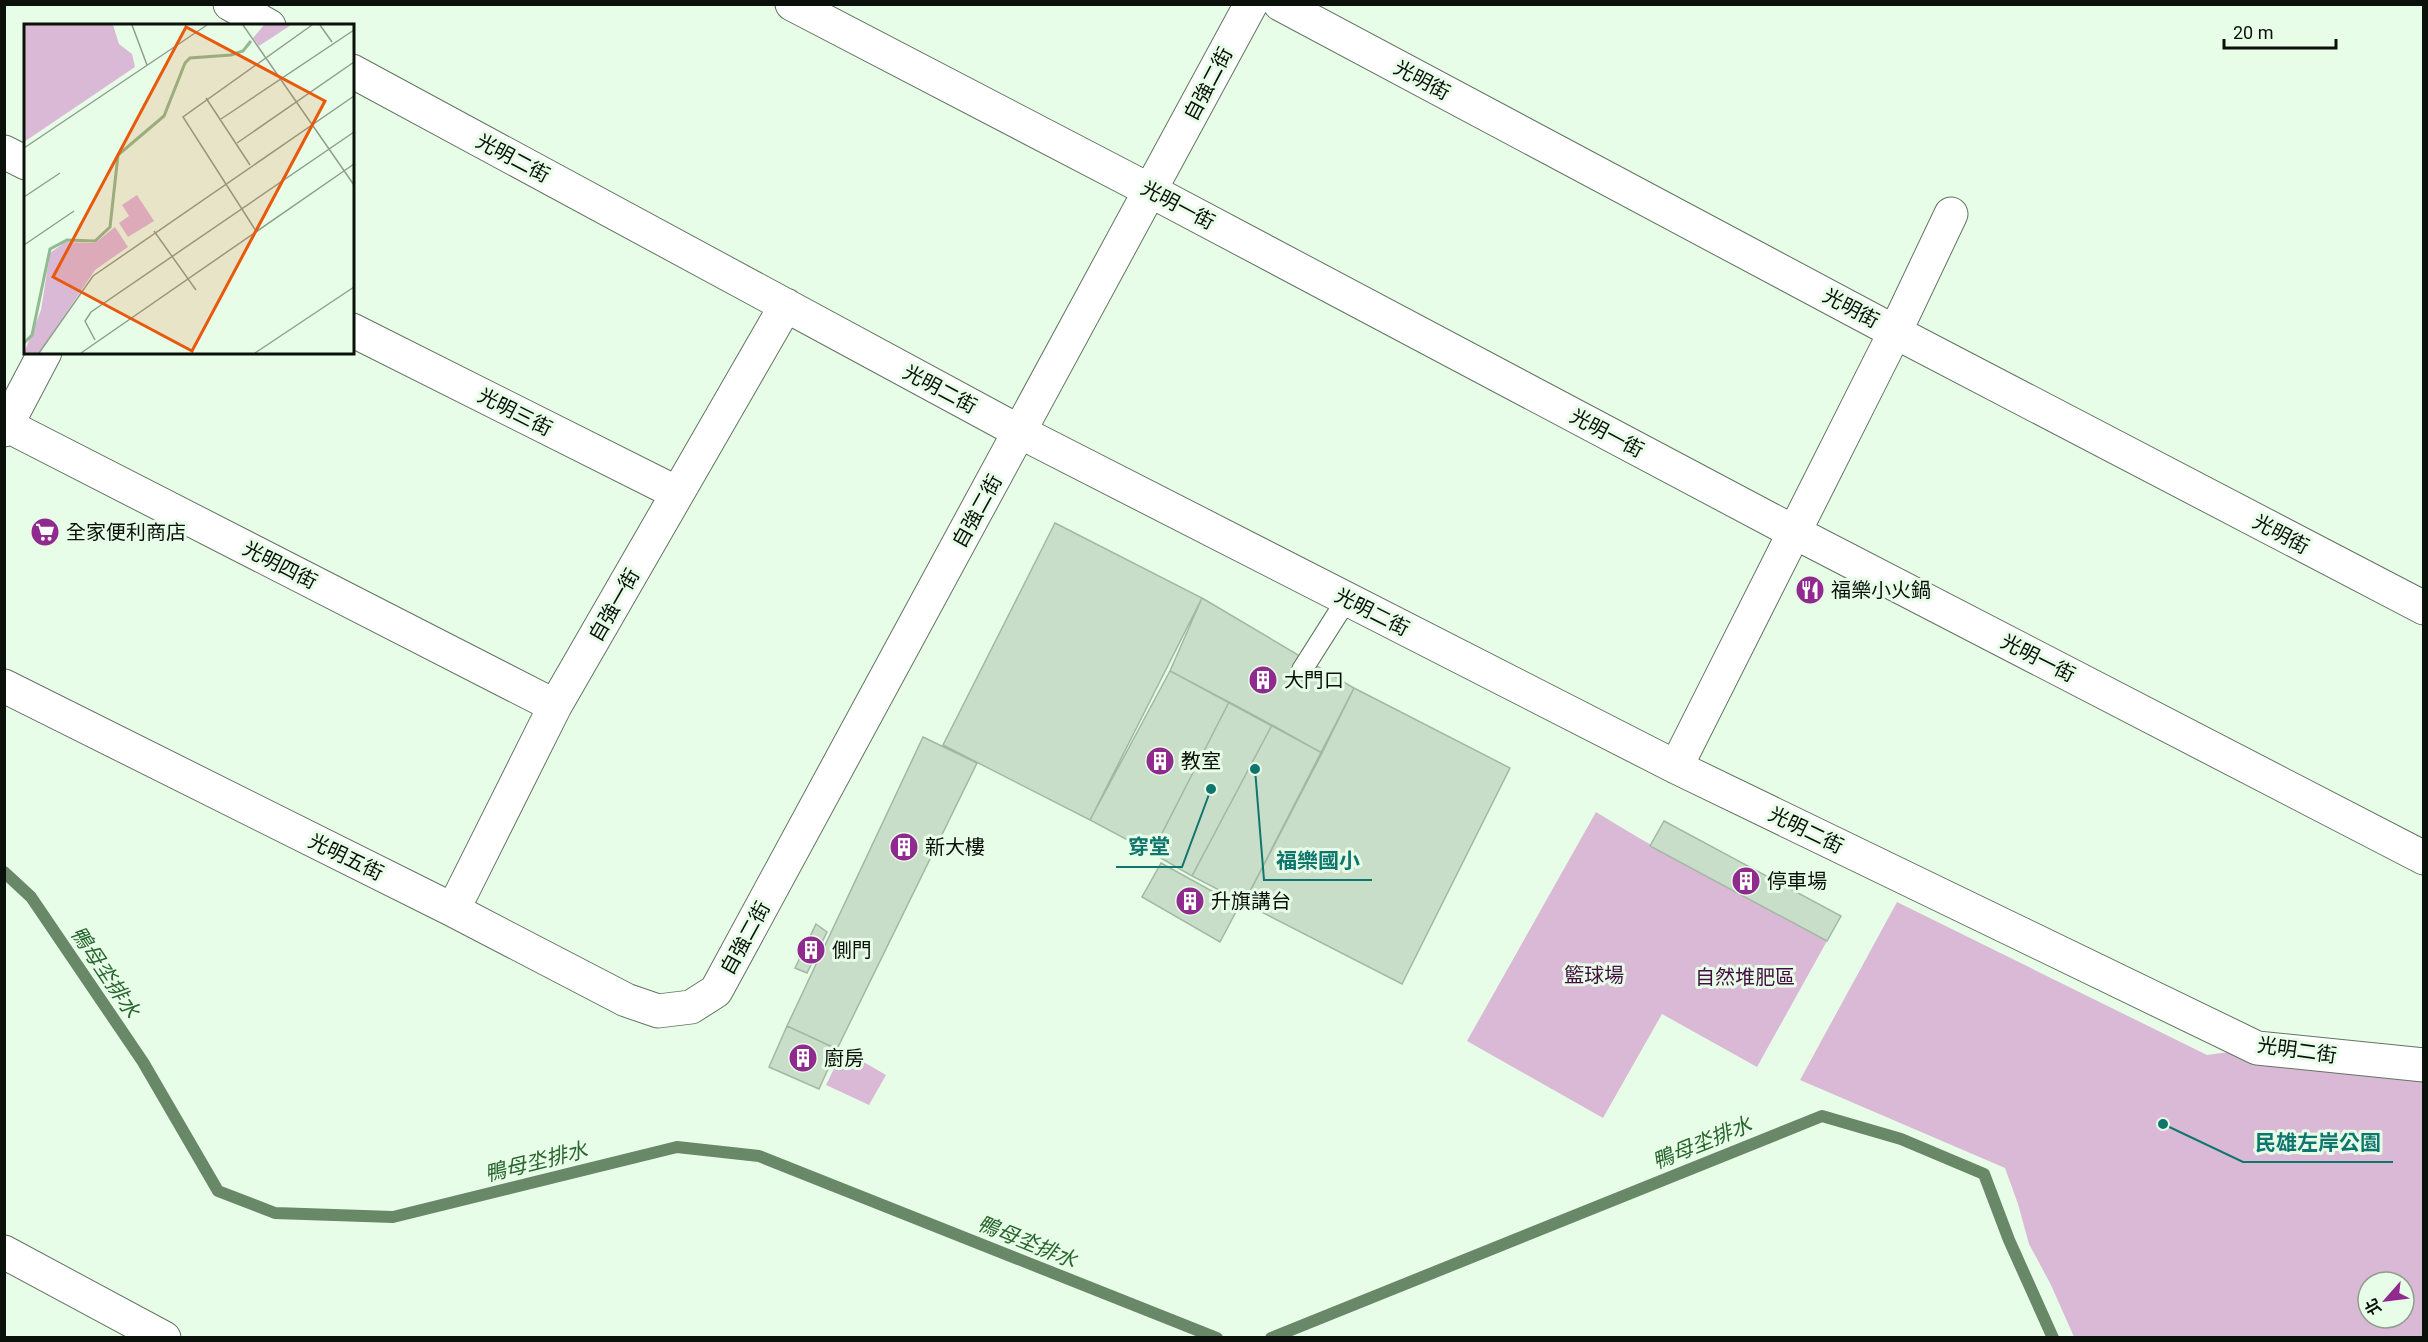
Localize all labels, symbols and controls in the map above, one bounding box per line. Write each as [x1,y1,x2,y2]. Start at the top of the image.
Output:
scale bar [2224,12,2336,50]
text: 20 m [2233,22,2273,43]
inset map [24,24,354,354]
street label: 自強二街 [1179,43,1237,125]
street label: 光明街 [1390,55,1454,105]
street label: 光明二街 [472,129,554,187]
street label: 光明一街 [1137,176,1219,234]
street label: 光明街 [1819,283,1883,333]
street label: 光明二街 [899,360,981,418]
street label: 光明三街 [474,383,556,441]
street label: 光明一街 [1566,404,1648,462]
street label: 自強二街 [947,470,1007,552]
street label: 光明街 [2249,509,2313,559]
supermarket icon: 全家便利商店 [29,516,61,548]
place label: 全家便利商店 [66,520,186,544]
street label: 光明四街 [239,536,321,594]
street label: 自強一街 [584,564,644,646]
restaurant icon: 福樂小火鍋 [1794,574,1826,606]
place label: 福樂小火鍋 [1831,578,1931,602]
street label: 光明二街 [1331,583,1413,641]
street label: 光明一街 [1997,629,2079,687]
building icon: 大門口 [1247,664,1279,696]
place label: 大門口 [1284,668,1344,692]
building icon: 教室 [1144,745,1176,777]
place label: 教室 [1181,749,1221,773]
street label: 光明二街 [1765,802,1847,858]
callout: 穿堂 [1116,828,1182,867]
street label: 光明五街 [305,829,387,885]
building icon: 新大樓 [888,831,920,863]
place label: 新大樓 [925,835,985,859]
text: 穿堂 [1128,835,1170,859]
callout: 福樂國小 [1264,841,1372,880]
text: 福樂國小 [1276,849,1360,873]
building icon: 停車場 [1730,865,1762,897]
place label: 停車場 [1767,869,1827,893]
building icon: 升旗講台 [1174,885,1206,917]
place label: 升旗講台 [1211,889,1291,913]
street label: 自強二街 [715,897,775,979]
water label: 鴨母坔排水 [66,922,145,1023]
building icon: 側門 [795,934,827,966]
place label: 側門 [832,938,872,962]
park label: 籃球場 [1564,963,1624,987]
park label: 自然堆肥區 [1695,965,1795,989]
street label: 光明二街 [2256,1033,2338,1067]
building icon: 廚房 [787,1042,819,1074]
place label: 廚房 [824,1046,864,1070]
water label: 鴨母坔排水 [1649,1112,1756,1174]
callout: 民雄左岸公園 [2243,1123,2393,1162]
text: 民雄左岸公園 [2255,1131,2381,1155]
water label: 鴨母坔排水 [482,1137,591,1186]
water label: 鴨母坔排水 [974,1211,1081,1273]
north arrow [2356,1270,2416,1330]
text: 北 [2361,1295,2385,1318]

